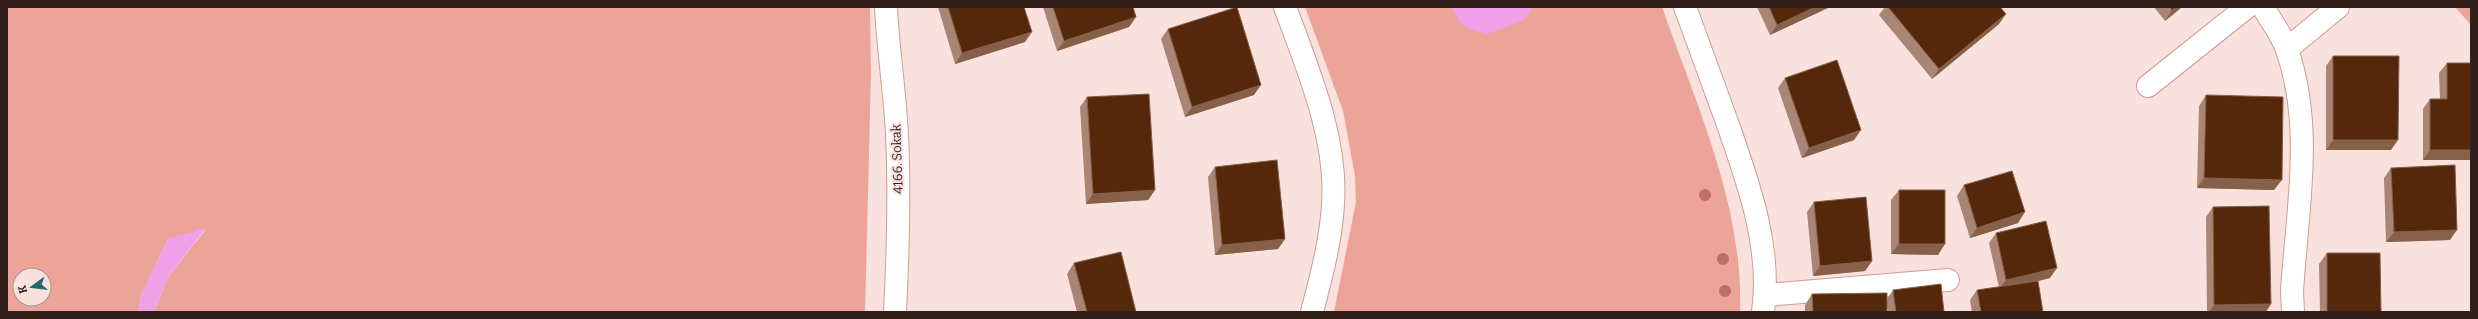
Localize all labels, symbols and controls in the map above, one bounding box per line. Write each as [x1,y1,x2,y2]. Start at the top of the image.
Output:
street label: 4166. Sokak [888,123,906,194]
north arrow [12,267,52,307]
text: K [15,284,30,295]

